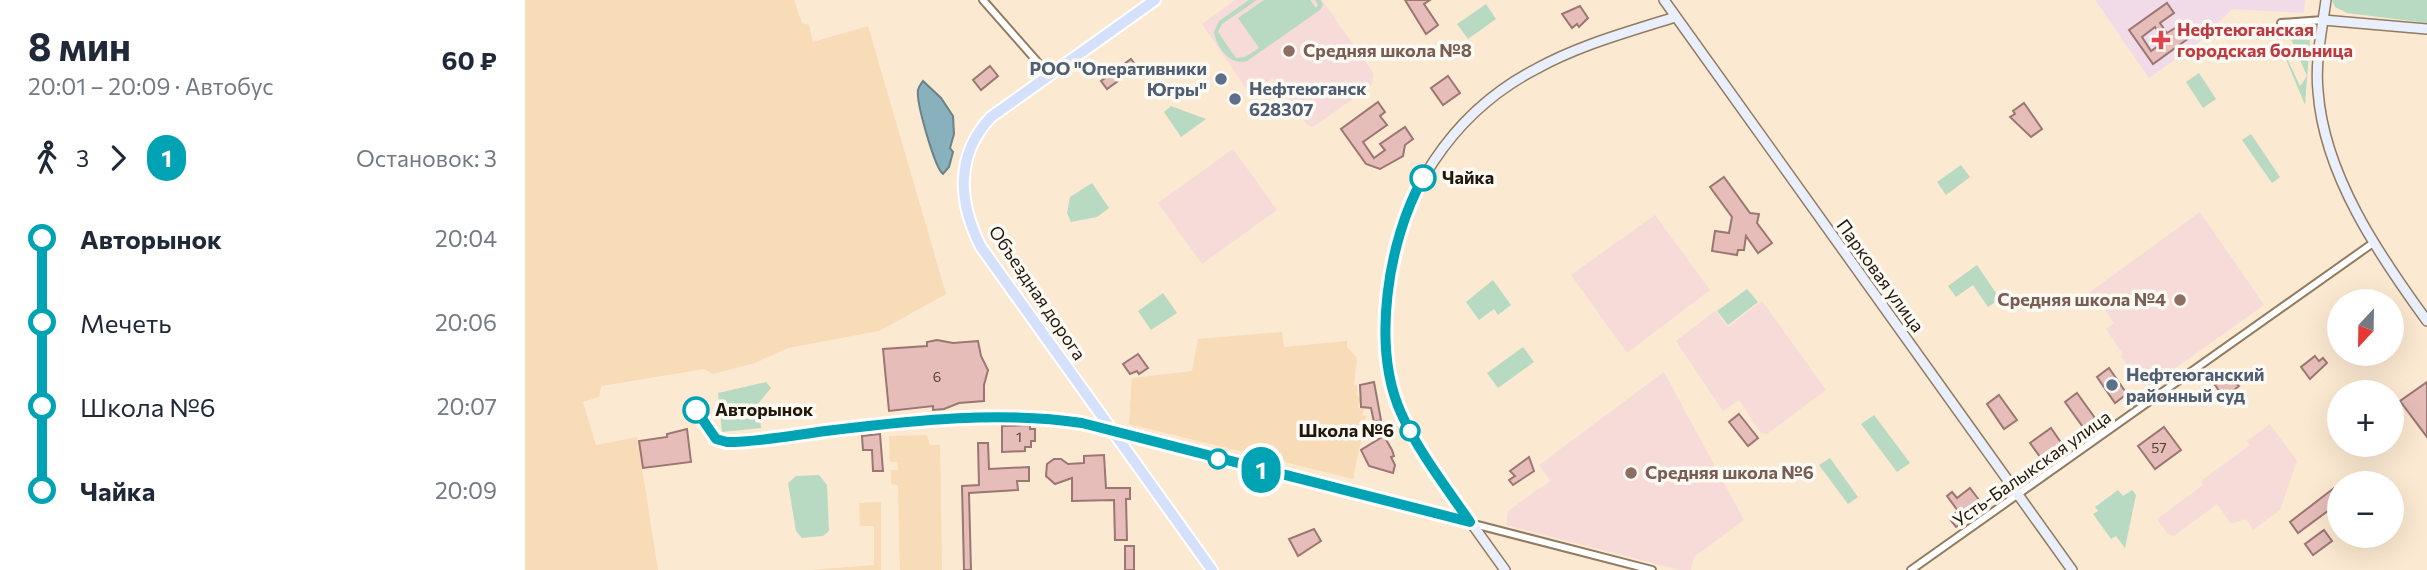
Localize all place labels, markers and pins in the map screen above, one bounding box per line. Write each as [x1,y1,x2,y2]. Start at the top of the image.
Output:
place label: Нефтеюганская городская больница [2177,18,2353,61]
marker: Нефтеюганская городская больница [2151,30,2171,50]
place label: Средняя школа №8 [1303,39,1472,61]
marker: Средняя школа №8 [1281,43,1297,59]
place label: РОО "Оперативники Югры" [1029,57,1207,100]
marker: РОО "Оперативники Югры" [1213,71,1229,87]
place label: Нефтеюганск 628307 [1249,77,1367,120]
marker: Нефтеюганск 628307 [1227,91,1243,107]
marker: Чайка [1410,165,1436,191]
place label: Чайка [1442,166,1494,188]
place label: Средняя школа №4 [1997,288,2166,310]
marker: Средняя школа №4 [2172,292,2188,308]
place label: Нефтеюганский районный суд [2126,363,2265,406]
marker: Нефтеюганский районный суд [2104,377,2120,393]
marker: Авторынок [683,397,709,423]
place label: Авторынок [715,398,814,420]
place label: Школа №6 [1299,419,1394,441]
marker: Школа №6 [1400,421,1420,441]
unlabelled marker [1208,449,1228,469]
place label: Средняя школа №6 [1645,461,1814,483]
marker: Средняя школа №6 [1623,465,1639,481]

